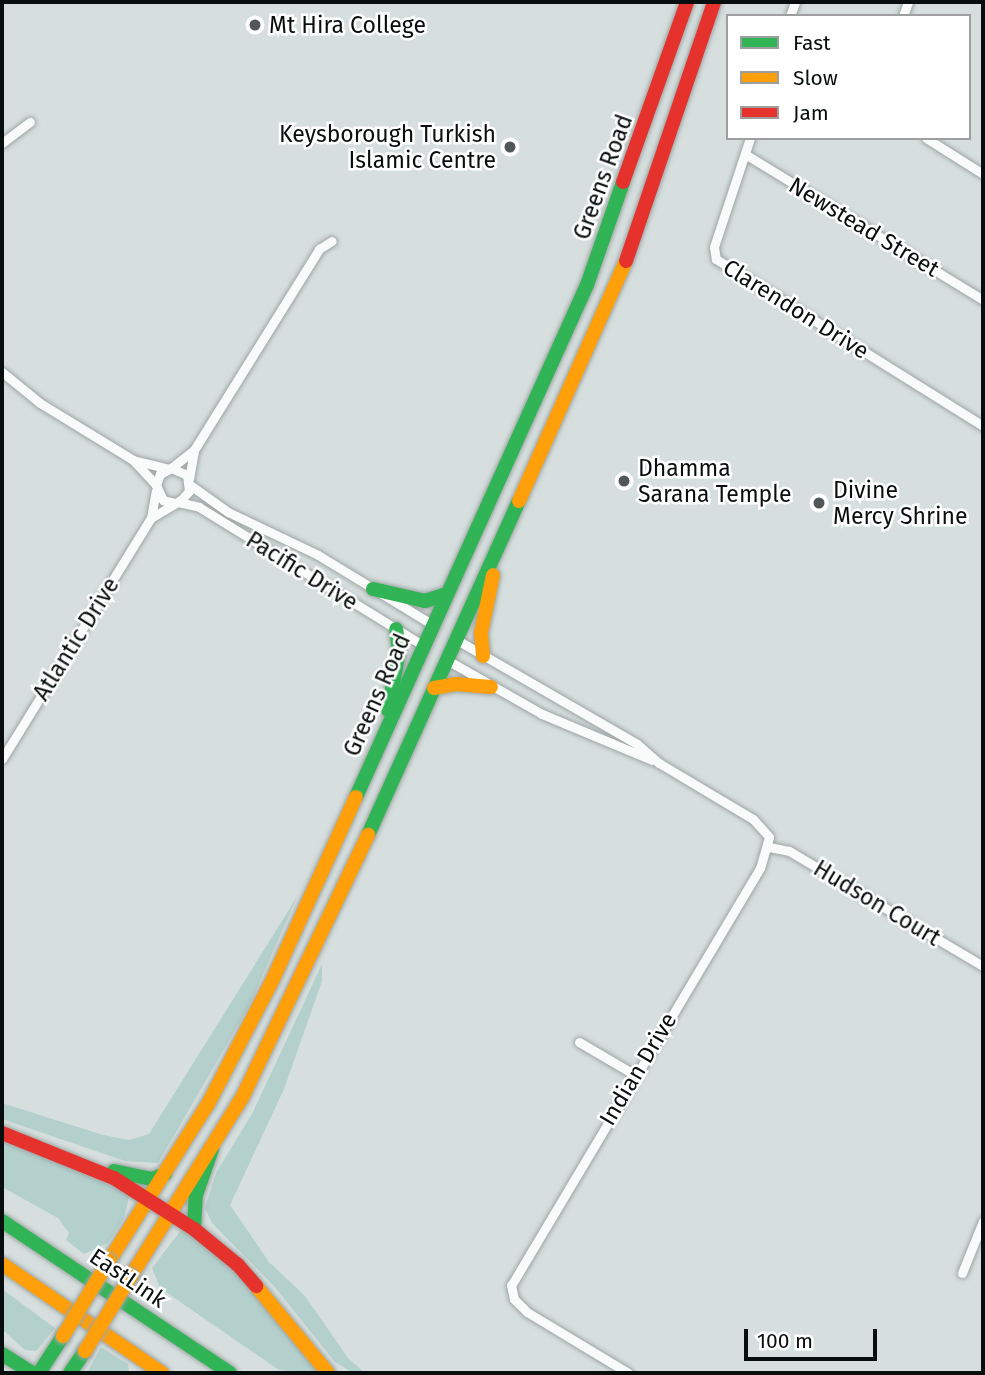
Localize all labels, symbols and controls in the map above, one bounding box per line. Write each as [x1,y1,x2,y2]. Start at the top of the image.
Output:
place label: Mt Hira College [269,11,426,39]
legend [726,14,971,140]
marker: Mt Hira College [247,17,263,33]
text: Fast [793,30,831,56]
text: Slow [793,65,838,91]
text: Jam [793,100,829,126]
street label: Greens Road [568,111,638,243]
place label: Keysborough Turkish Islamic Centre [279,120,496,174]
marker: Keysborough Turkish Islamic Centre [502,139,518,155]
street label: Newstead Street [784,171,944,283]
street label: Clarendon Drive [718,253,874,365]
place label: Dhamma Sarana Temple [638,454,791,508]
marker: Dhamma Sarana Temple [616,473,632,489]
place label: Divine Mercy Shrine [833,476,967,530]
marker: Divine Mercy Shrine [811,495,827,511]
street label: Pacific Drive [241,526,363,616]
street label: Atlantic Drive [27,572,125,706]
street label: Greens Road [338,629,416,761]
street label: Hudson Court [809,854,945,952]
street label: Indian Drive [594,1008,682,1130]
street label: EastLink [84,1242,172,1314]
scale bar [747,1316,880,1360]
text: 100 m [757,1328,813,1354]

